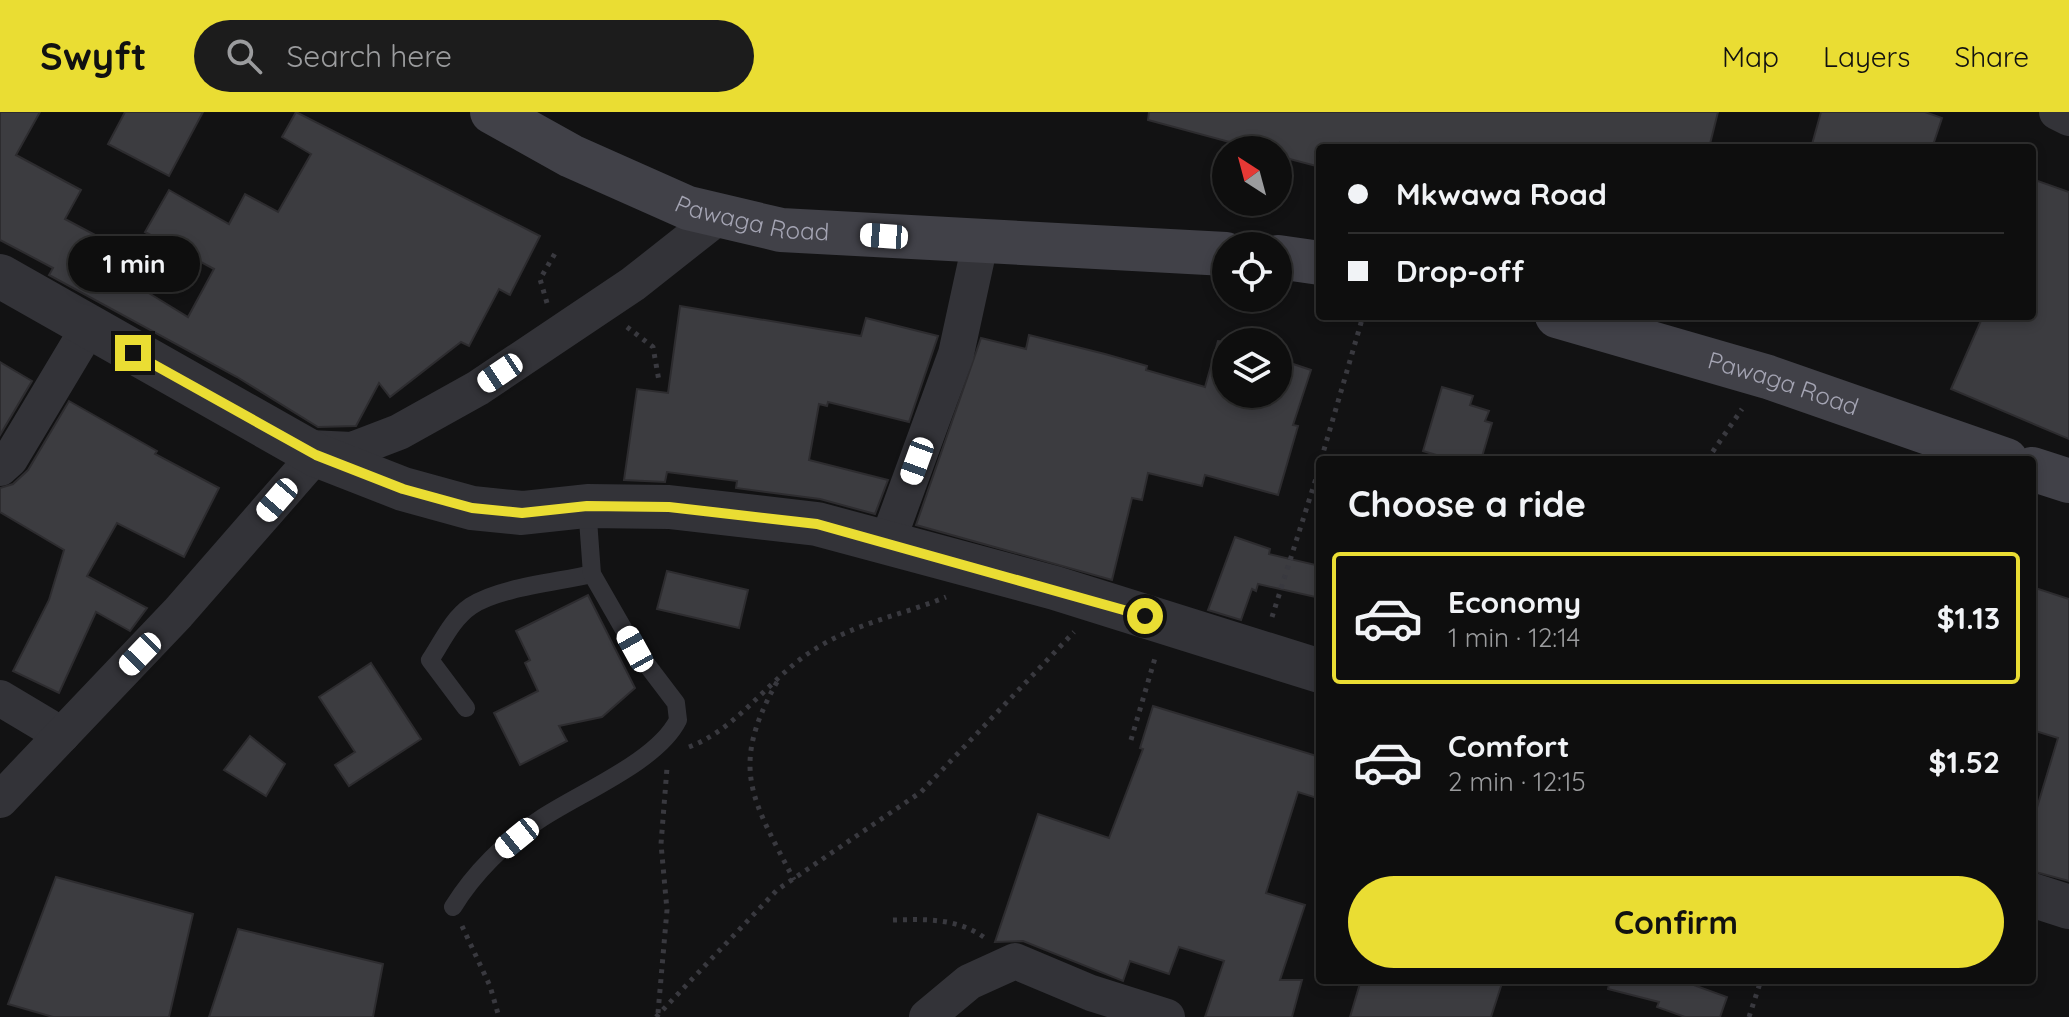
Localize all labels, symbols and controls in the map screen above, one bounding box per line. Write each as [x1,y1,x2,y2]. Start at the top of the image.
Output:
search box [194,20,754,92]
text: Swyft [40,32,146,80]
icon: search [222,34,266,78]
text: Search here [286,37,452,75]
text: Map [1722,39,1779,74]
text: Layers [1823,39,1910,74]
text: Share [1954,39,2029,74]
north arrow [1212,136,1292,216]
map controls [1212,136,1292,408]
text: Mkwawa Road [1396,175,1607,213]
street label: Pawaga Road [671,188,830,247]
car [859,222,909,250]
button: locate [1212,232,1292,312]
callout: 1 min [67,237,199,293]
text: 1 min [103,247,166,280]
text: Drop-off [1396,252,1524,290]
button: layers [1212,328,1292,408]
route end [115,335,151,371]
street label: Pawaga Road [1704,344,1863,421]
car [473,350,527,396]
car [898,434,936,488]
car [252,474,302,526]
text: Choose a ride [1348,481,1586,526]
icon: car [1352,582,1424,654]
text: Economy [1448,583,1581,621]
route start [1127,598,1163,634]
text: $1.13 [1937,599,2000,637]
text: 1 min · 12:14 [1448,621,1580,654]
car [613,622,657,676]
car [115,628,165,680]
icon: car [1352,726,1424,798]
text: Comfort [1448,727,1569,765]
text: $1.52 [1929,743,2000,781]
text: 2 min · 12:15 [1448,765,1586,798]
car [491,814,543,862]
button: Confirm [1348,876,2004,968]

